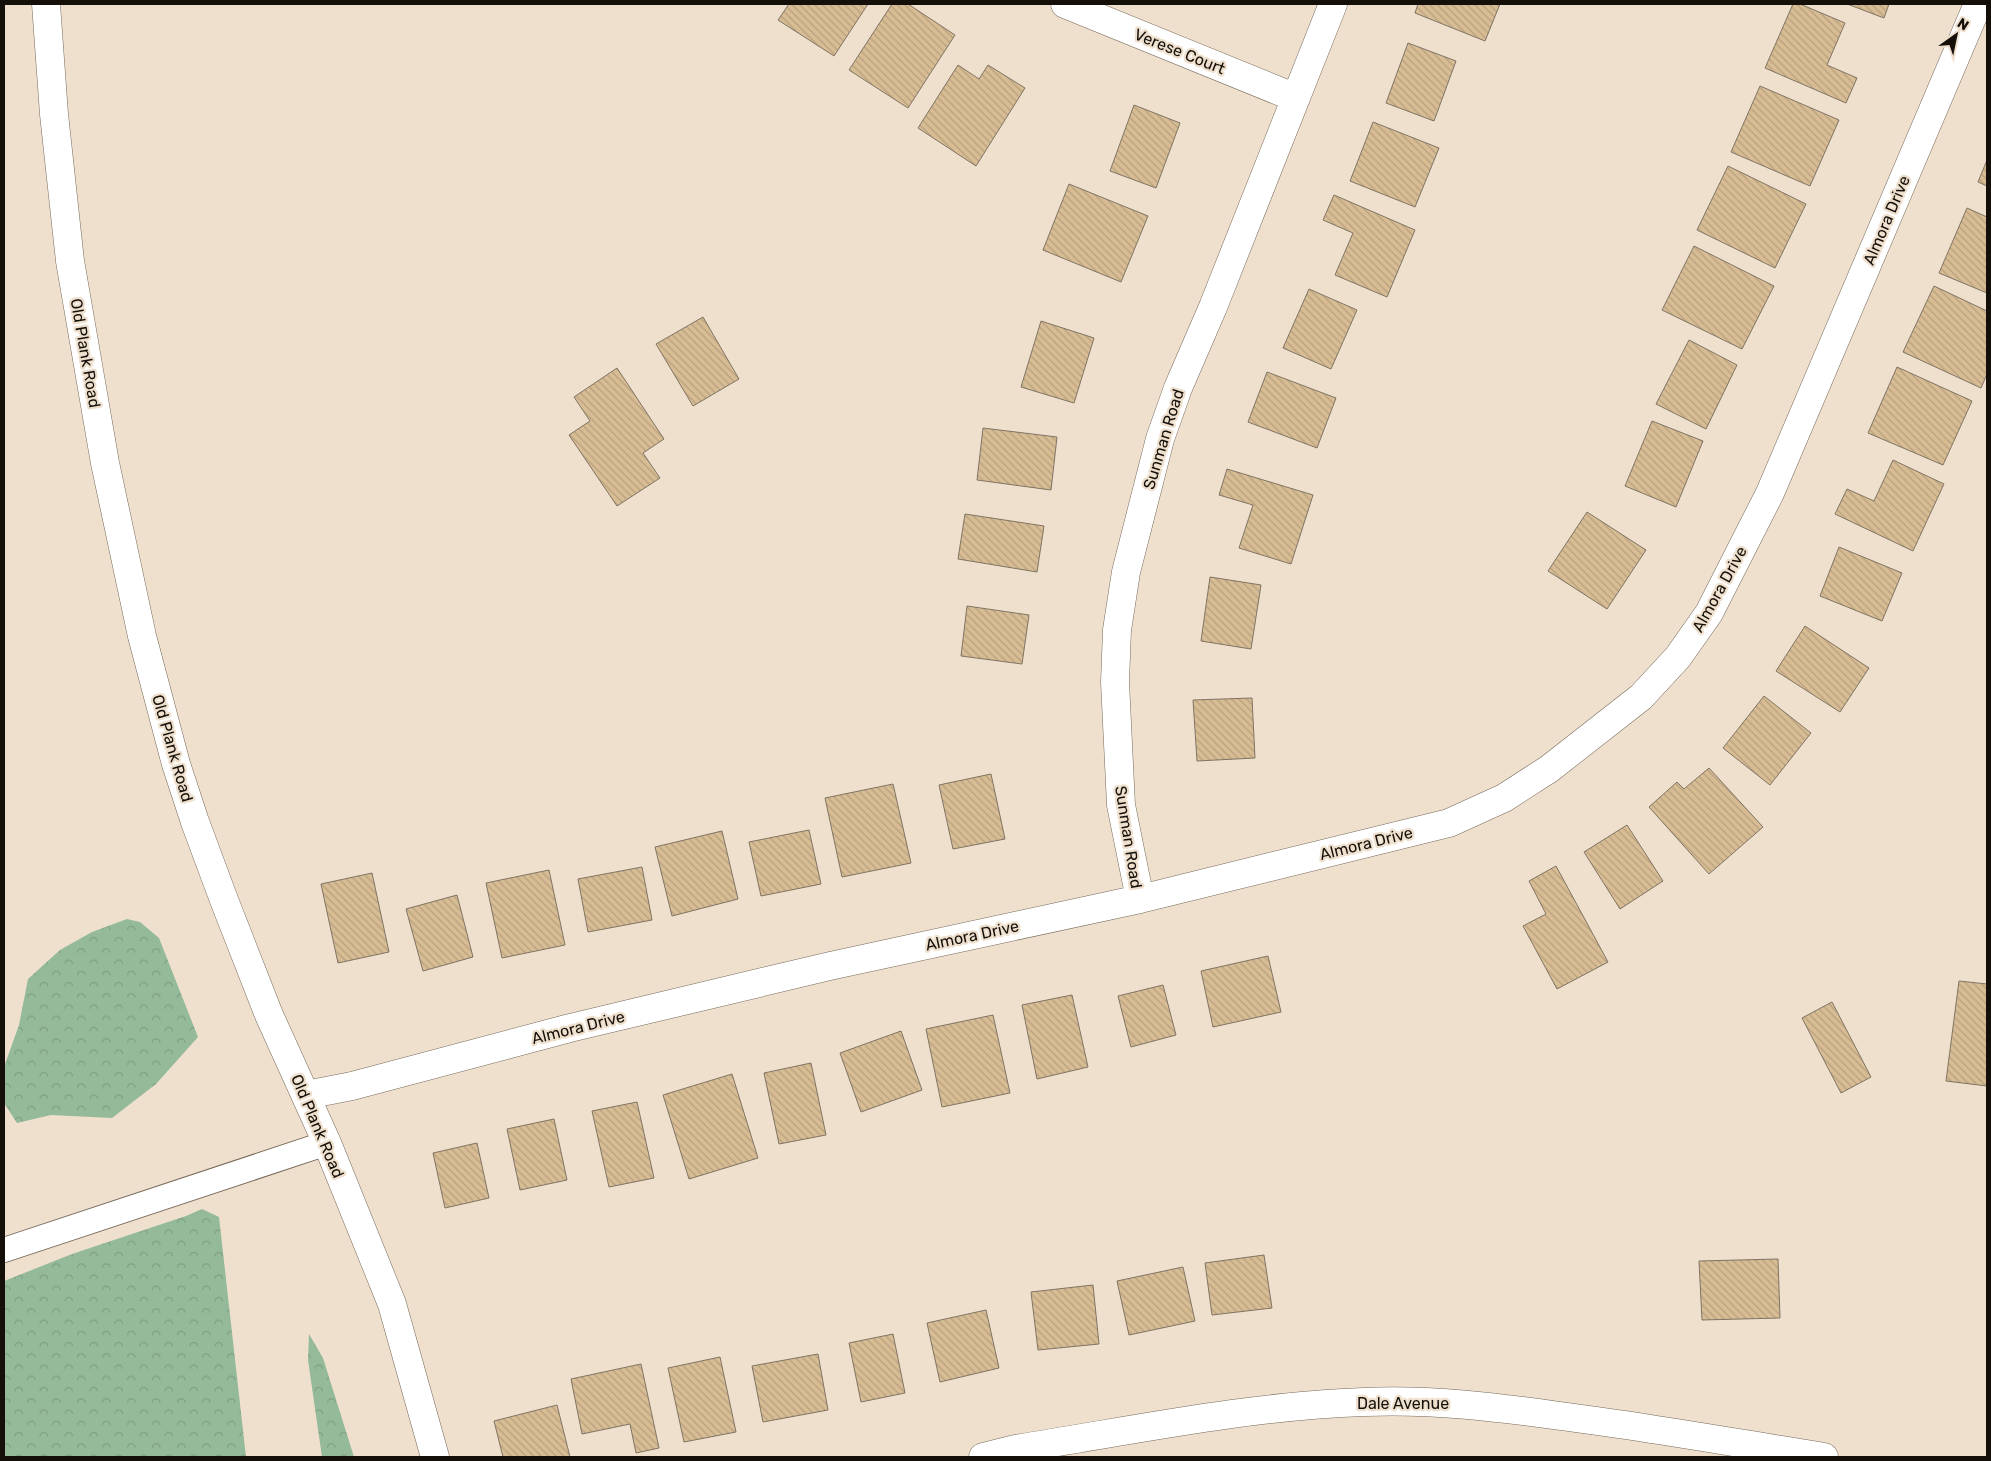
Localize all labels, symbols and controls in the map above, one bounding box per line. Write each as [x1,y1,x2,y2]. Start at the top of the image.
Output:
north arrow [1931,10,1981,60]
text: N [1954,15,1972,34]
street label: Verese Court [1132,25,1228,78]
street label: Almora Drive [1859,173,1914,268]
street label: Old Plank Road [67,297,104,409]
street label: Sunman Road [1139,387,1188,492]
street label: Almora Drive [1688,543,1751,635]
street label: Old Plank Road [148,692,197,804]
street label: Sunman Road [1111,784,1146,890]
street label: Almora Drive [1318,823,1415,864]
street label: Almora Drive [924,916,1021,955]
street label: Almora Drive [530,1007,627,1048]
street label: Old Plank Road [287,1071,348,1181]
street label: Dale Avenue [1357,1394,1449,1413]

